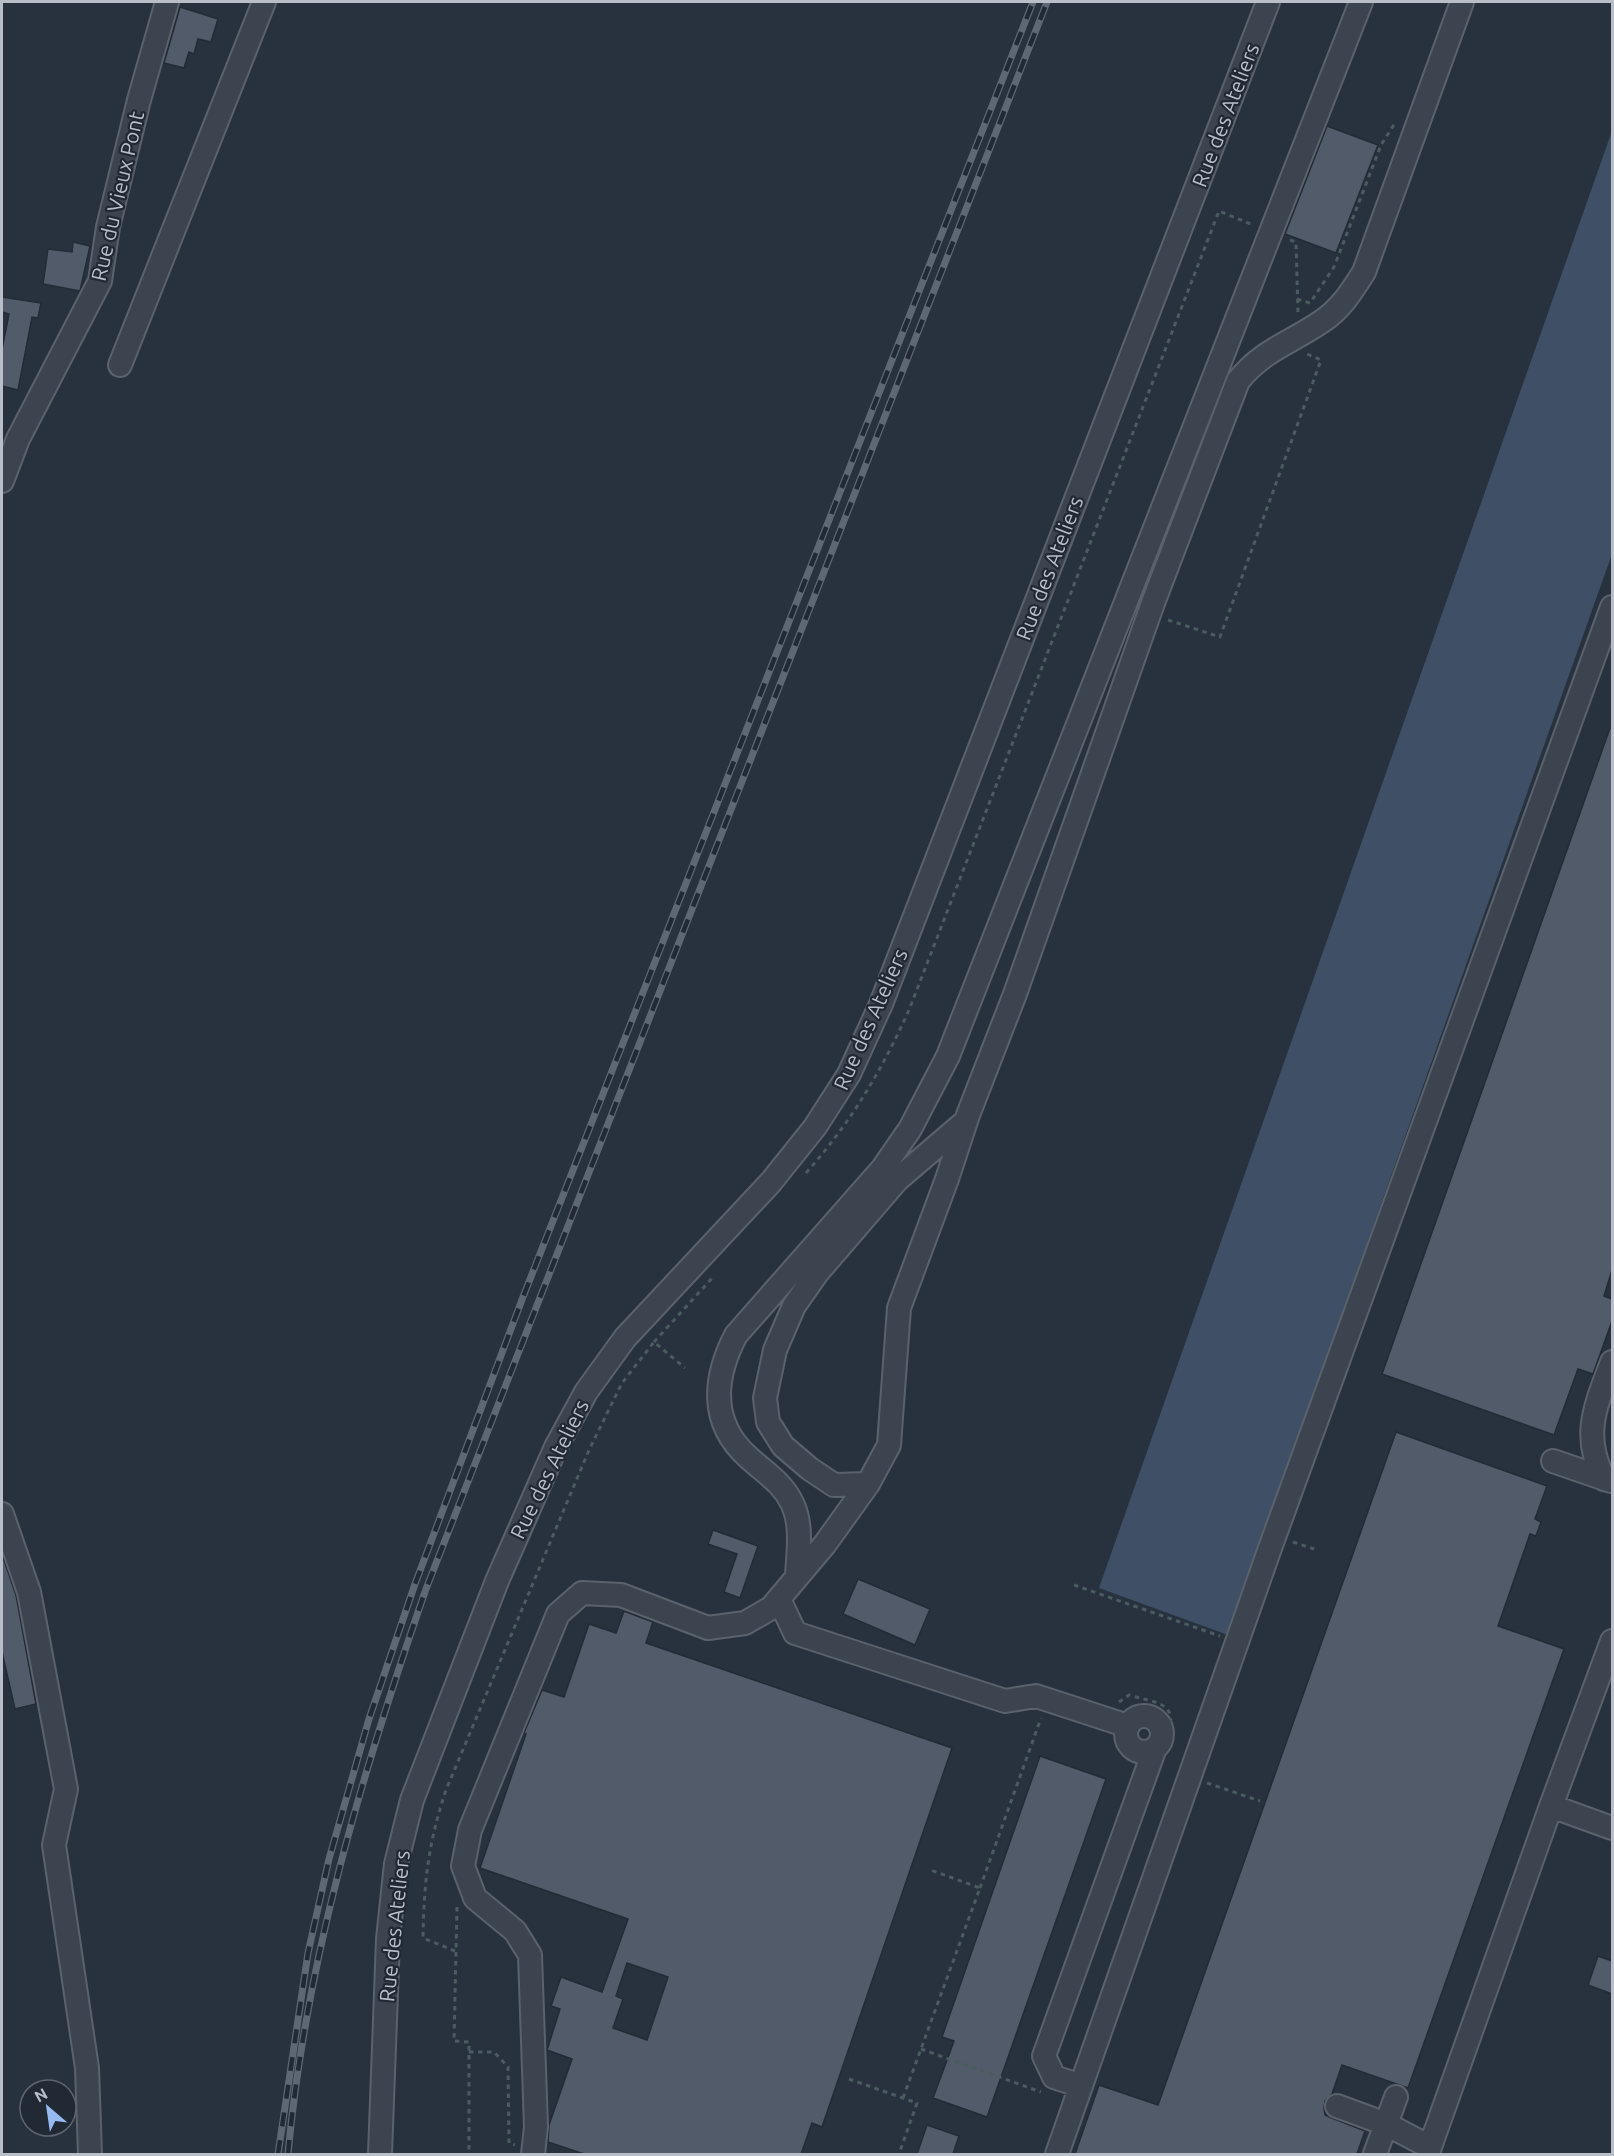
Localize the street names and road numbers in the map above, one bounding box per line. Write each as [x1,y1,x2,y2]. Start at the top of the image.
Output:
street label: Rue des Ateliers [1187,40,1263,190]
street label: Rue du Vieux Pont [86,109,148,283]
street label: Rue des Ateliers [1011,493,1087,643]
street label: Rue des Ateliers [828,945,912,1093]
street label: Rue des Ateliers [505,1395,593,1543]
street label: Rue des Ateliers [374,1849,414,2003]

